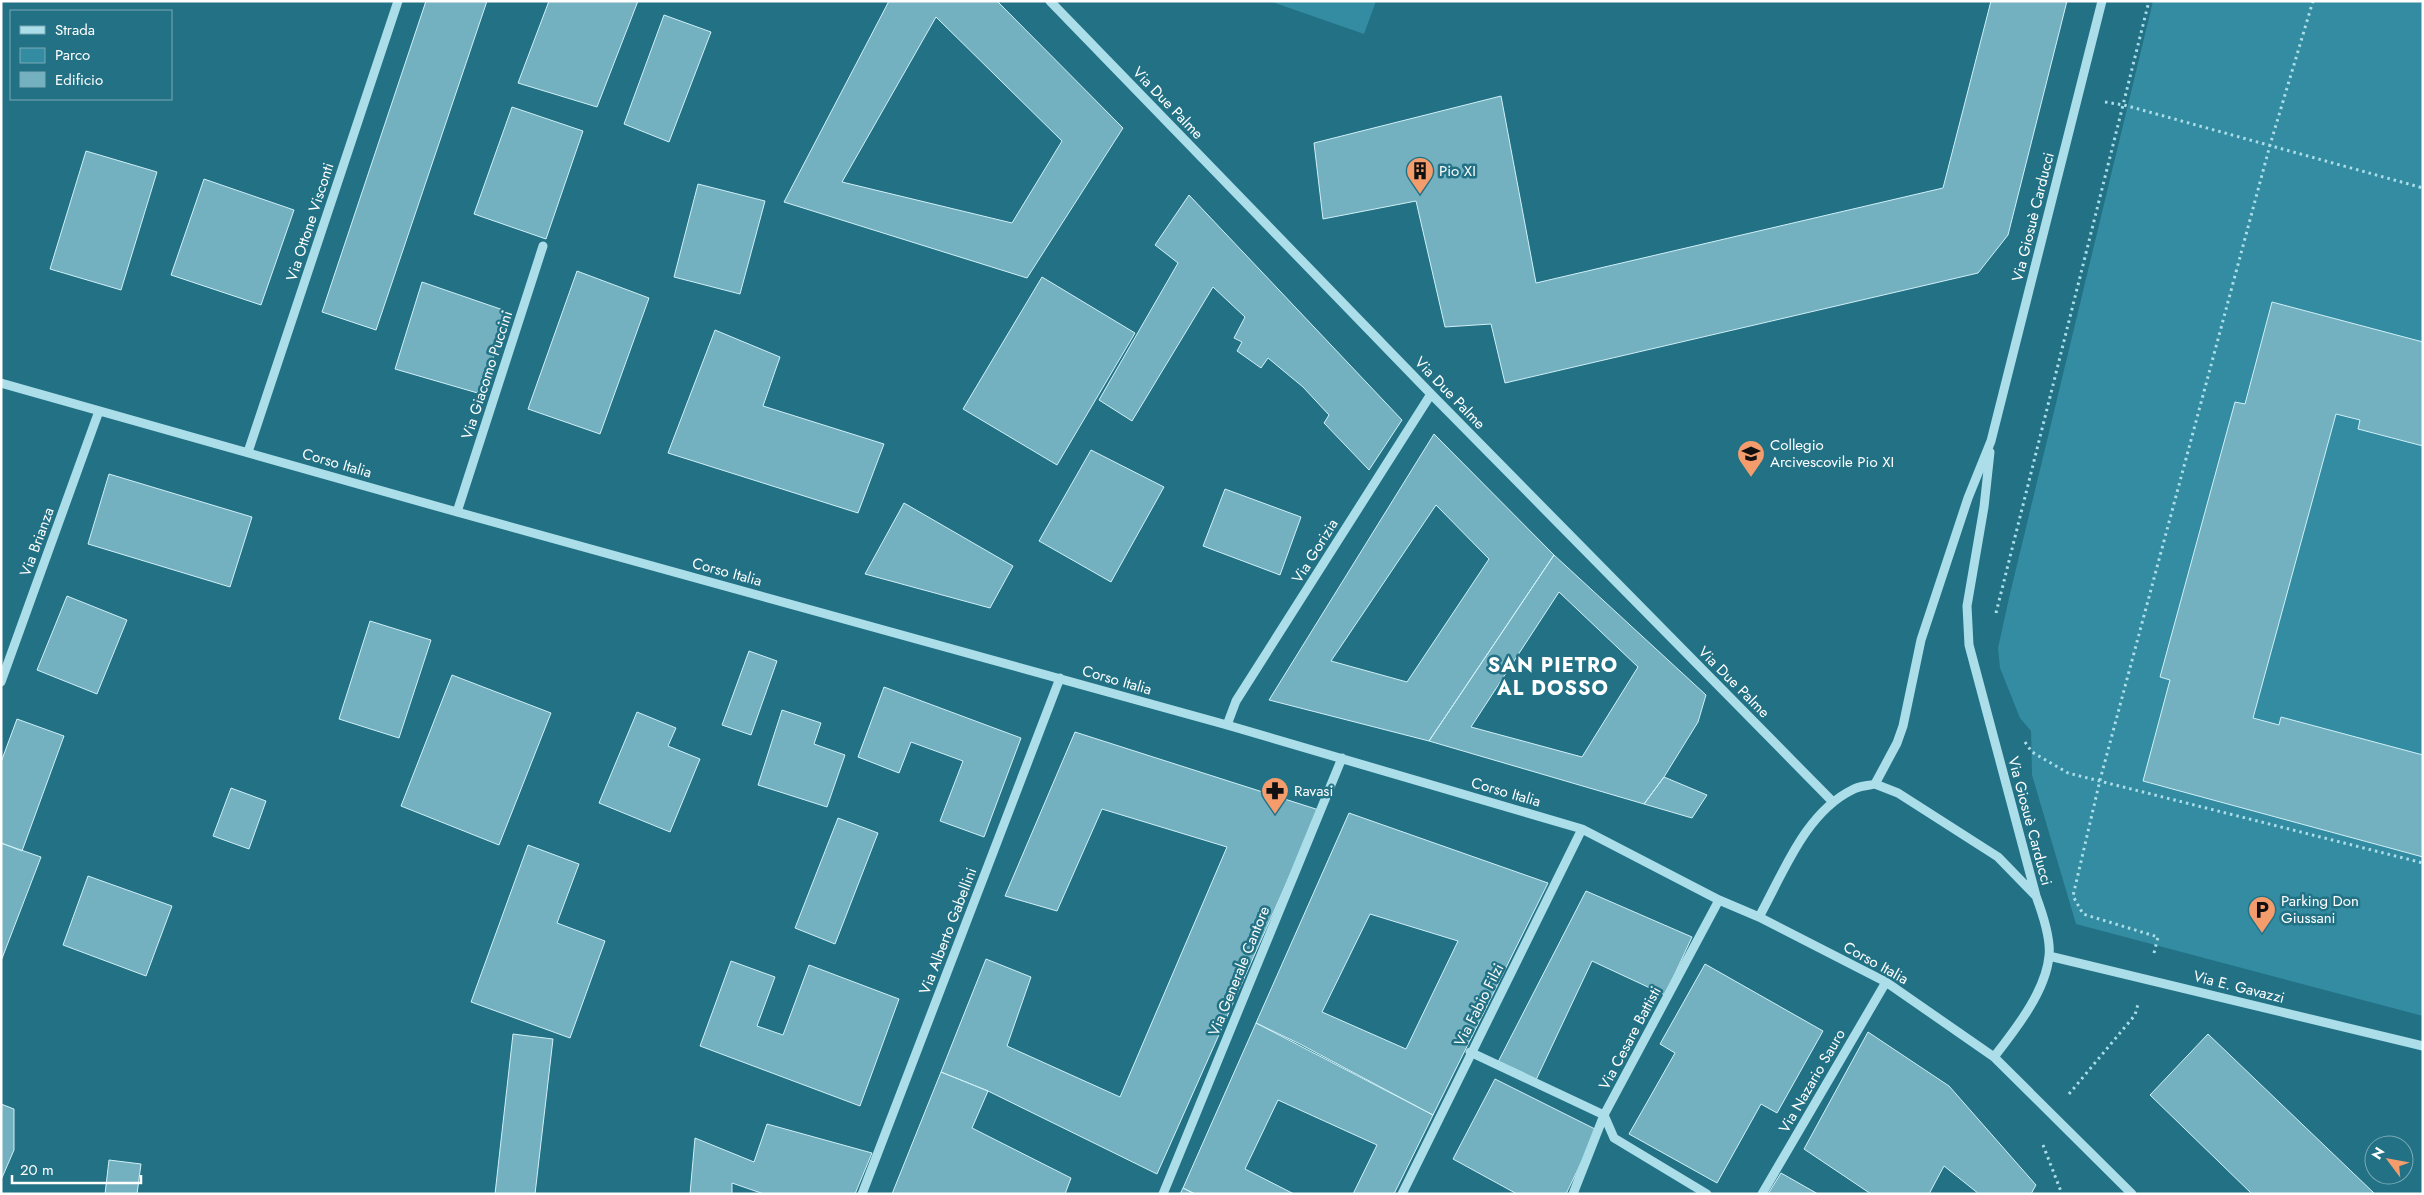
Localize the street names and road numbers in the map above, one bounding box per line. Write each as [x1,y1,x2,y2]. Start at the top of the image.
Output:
street label: Via Due Palme [1128,62,1209,145]
street label: Via Giosuè Carducci [2006,150,2060,284]
street label: Via Ottone Visconti [280,160,340,284]
street label: Via Giacomo Puccini [456,308,518,442]
street label: Via Due Palme [1410,352,1491,435]
street label: Corso Italia [300,443,374,483]
street label: Via Brianza [14,504,60,580]
street label: Via Gorizia [1286,514,1344,588]
street label: Corso Italia [690,552,764,592]
street label: Via Due Palme [1693,641,1775,723]
street label: Corso Italia [1080,660,1154,700]
street label: Via Giosuè Carducci [2002,754,2058,888]
street label: Corso Italia [1469,772,1543,812]
street label: Via Alberto Gabellini [914,864,982,998]
street label: Via Generale Cantore [1203,903,1275,1039]
street label: Corso Italia [1839,936,1913,990]
street label: Via Fabio Filzi [1449,960,1509,1050]
street label: Via E. Gavazzi [2191,965,2287,1009]
street label: Via Cesare Battisti [1593,982,1667,1094]
street label: Via Nazario Sauro [1773,1025,1851,1137]

